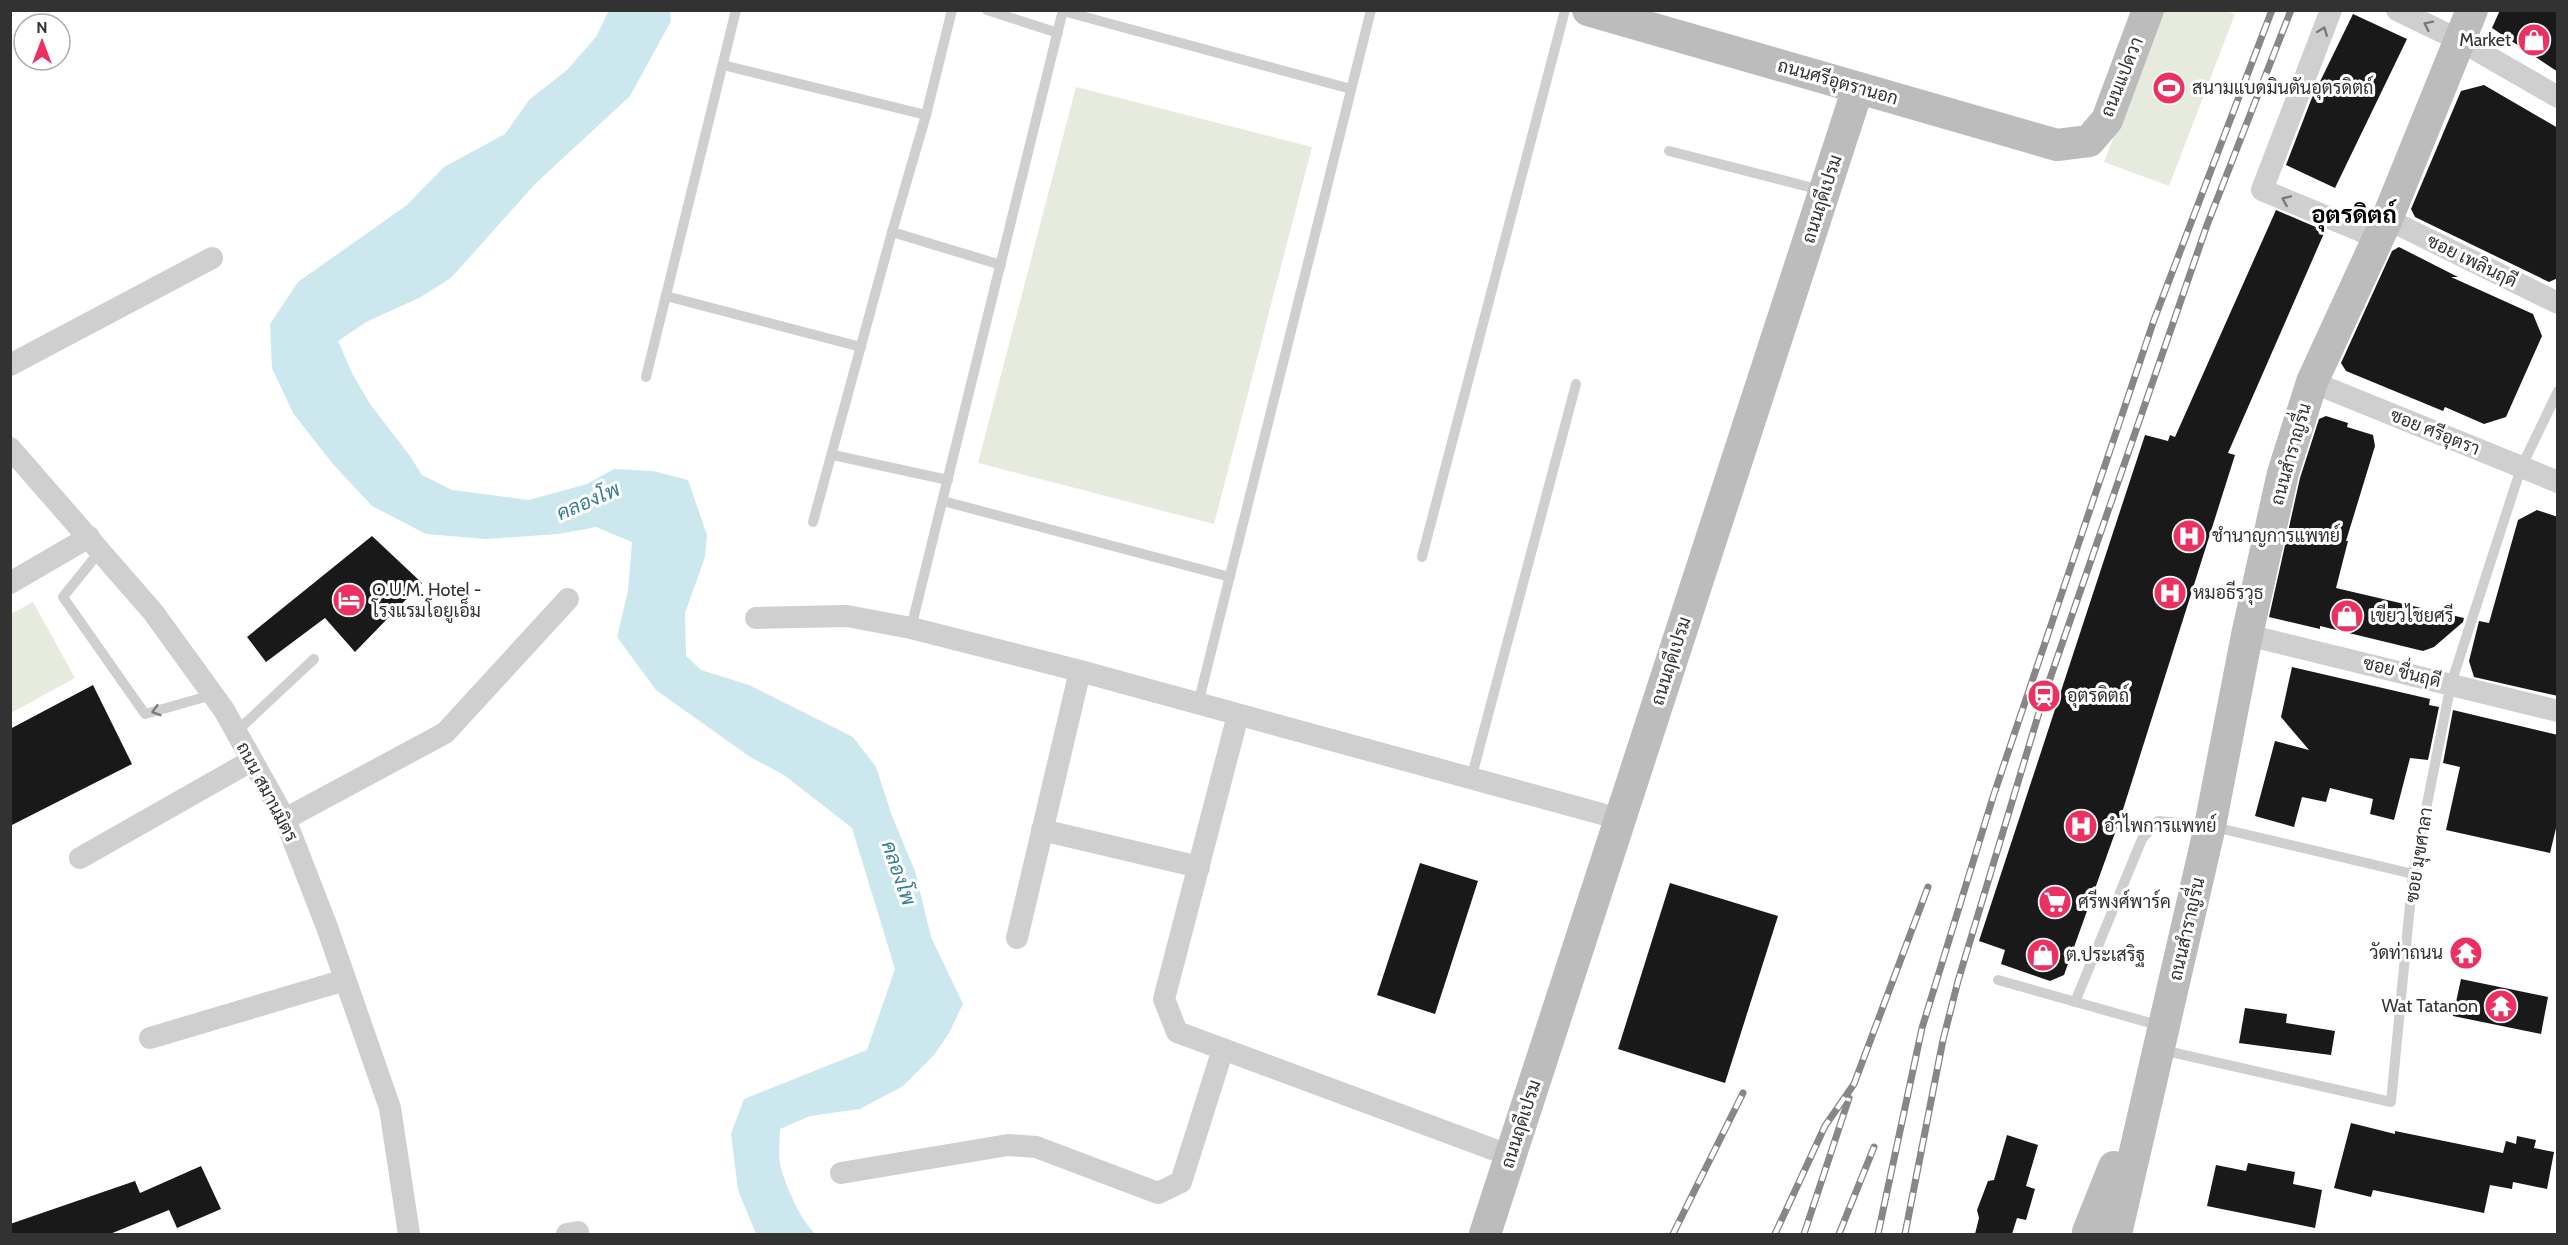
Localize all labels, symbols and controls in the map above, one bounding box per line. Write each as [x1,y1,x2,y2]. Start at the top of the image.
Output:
north arrow [12,12,72,72]
text: N [36,18,48,37]
one-way arrow [2424,21,2435,33]
shop icon: Market [2516,22,2552,58]
one-way arrow [2315,26,2328,37]
place label: Market [2459,29,2511,51]
street label: ถนนแปดวา [2096,34,2148,120]
street label: ถนนศรีอุตรานอก [1775,52,1901,111]
sports icon: สนามแบดมินตันอุตรดิตถ์ [2151,70,2187,106]
place label: สนามแบดมินตันอุตรดิตถ์ [2192,75,2374,100]
street label: ถนนฤดีเปรม [1795,151,1847,246]
one-way arrow [2281,195,2292,207]
district label: อุตรดิตถ์ [2311,199,2398,232]
street label: ซอย เพลินฤดี [2423,228,2522,292]
street label: ถนนสำราญรื่น [2261,399,2316,508]
street label: ซอย ศรีอุตรา [2387,402,2484,461]
water label: คลองโพ [552,476,624,525]
hospital icon: ชำนาญการแพทย์ [2171,518,2207,554]
place label: ชำนาญการแพทย์ [2212,523,2340,547]
hospital icon: หมอธีรวุธ [2152,575,2188,611]
place label: O.U.M. Hotel - โรงแรมโอยูเอ็ม [371,579,481,624]
place label: หมอธีรวุธ [2193,580,2264,605]
hotel icon: O.U.M. Hotel - โรงแรมโอยูเอ็ม [331,582,367,618]
shop icon: เขียวไชยศรี [2329,598,2365,634]
place label: เขียวไชยศรี [2370,603,2454,627]
street label: ถนนฤดีเปรม [1644,613,1696,708]
street label: ซอย ชื่นฤดี [2361,647,2444,692]
station icon: อุตรดิตถ์ [2026,678,2062,714]
place label: อุตรดิตถ์ [2067,683,2129,708]
one-way arrow [151,704,162,716]
street label: ถนน สมานมิตร [232,738,303,846]
street label: ซอย มุขศาลา [2401,806,2438,905]
hospital icon: อำไพการแพทย์ [2063,808,2099,844]
place label: อำไพการแพทย์ [2104,813,2217,837]
water label: คลองโพ [877,837,922,909]
street label: ถนนสำราญรื่น [2160,874,2210,983]
supermarket icon: ศรีพงศ์พาร์ค [2037,884,2073,920]
place label: ศรีพงศ์พาร์ค [2078,889,2171,913]
temple icon: วัดท่าถนน [2448,935,2484,971]
shop icon: ต.ประเสริฐ [2025,937,2061,973]
place label: วัดท่าถนน [2369,941,2443,964]
place label: ต.ประเสริฐ [2066,944,2145,967]
temple icon: Wat Tatanon [2483,988,2519,1024]
place label: Wat Tatanon [2381,995,2478,1017]
street label: ถนนฤดีเปรม [1494,1076,1546,1171]

